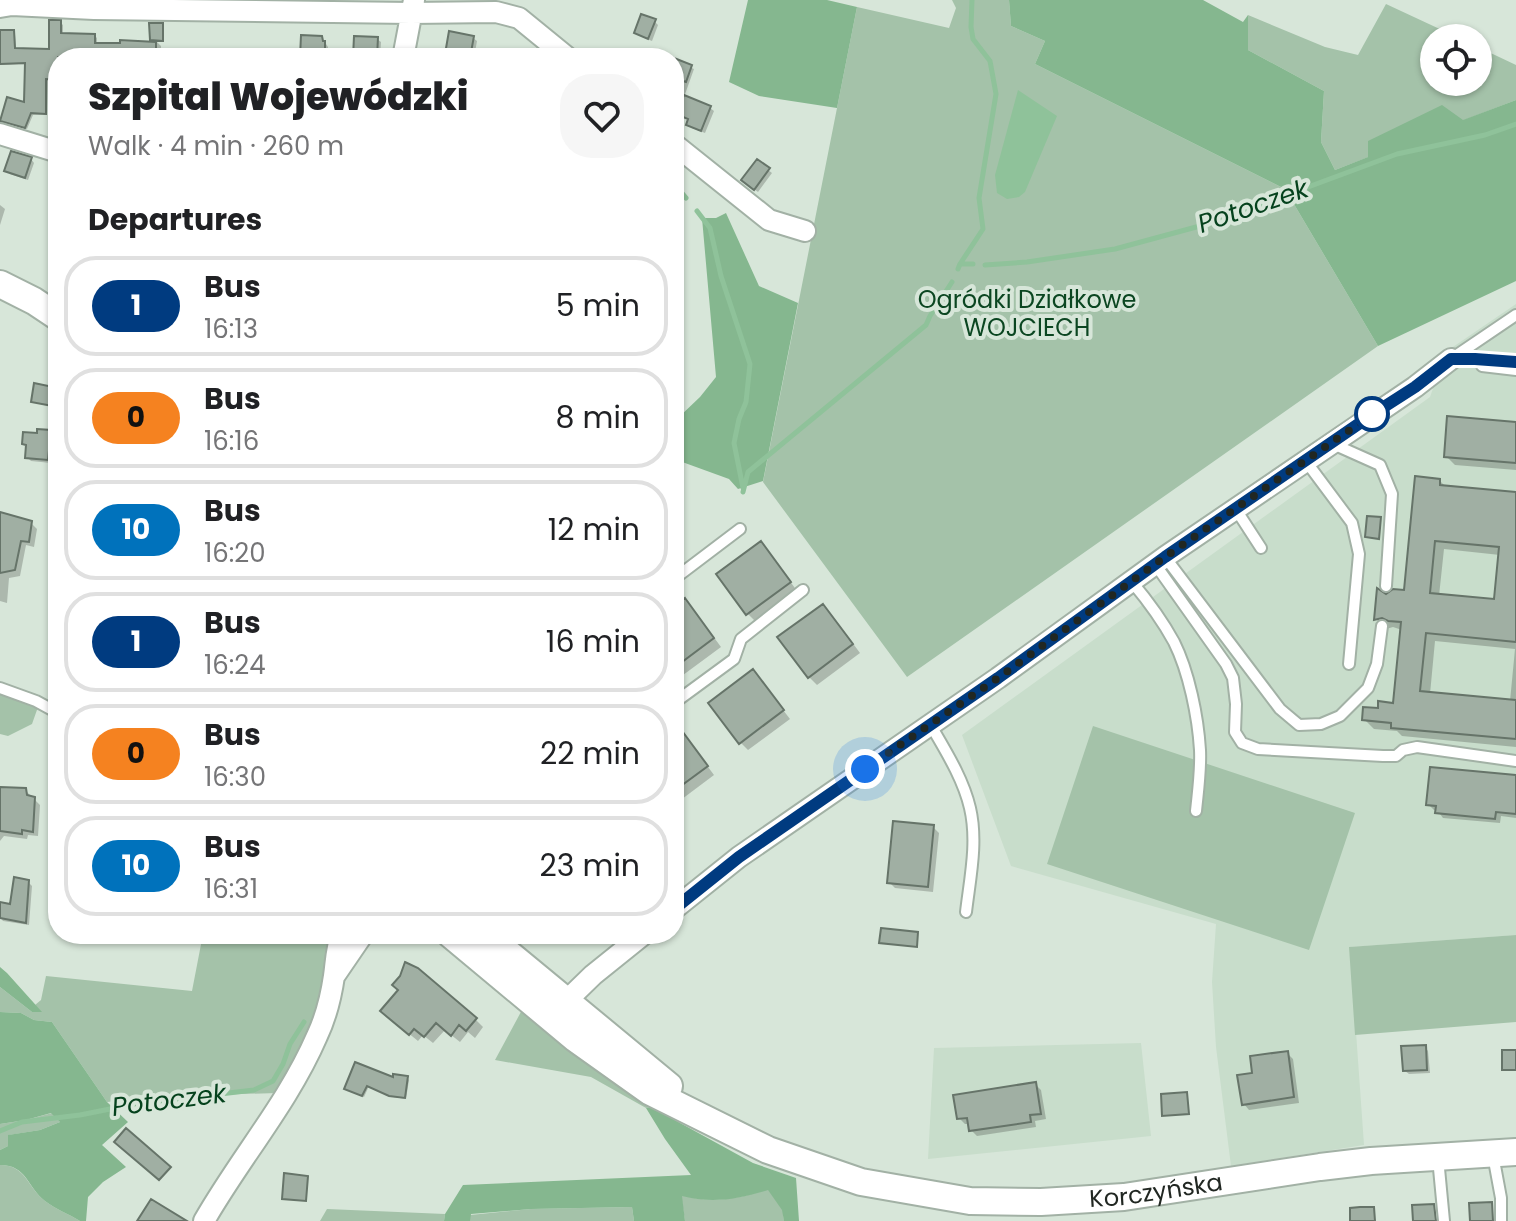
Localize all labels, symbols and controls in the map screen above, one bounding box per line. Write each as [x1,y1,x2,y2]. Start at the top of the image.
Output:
map controls [1420,24,1492,96]
button: locate [1420,24,1492,96]
text: Szpital Wojewódzki [88,70,469,123]
button: heart [560,74,644,158]
text: Walk · 4 min · 260 m [88,128,344,164]
water label: Potoczek [1193,170,1315,242]
text: Departures [88,198,262,241]
text: Bus [204,265,261,308]
park label: Ogródki Działkowe WOJCIECH [918,283,1136,344]
text: 5 min [556,284,640,327]
text: 1 [131,286,141,325]
text: 16:13 [204,311,258,347]
text: Bus [204,377,261,420]
text: 8 min [556,396,640,439]
unlabelled marker [1355,397,1389,431]
text: 0 [127,398,145,437]
text: 16:16 [204,423,259,459]
text: Bus [204,489,261,532]
text: 12 min [548,508,640,551]
text: 10 [122,510,150,549]
text: 16:20 [204,535,266,571]
text: Bus [204,601,261,644]
text: 16 min [546,620,640,663]
text: 1 [131,622,141,661]
text: 16:24 [204,647,266,683]
text: Bus [204,713,261,756]
text: 22 min [540,732,640,775]
text: 0 [127,734,145,773]
your location [845,749,885,789]
text: 16:30 [204,759,266,795]
text: Bus [204,825,261,868]
text: 23 min [540,844,640,887]
text: 10 [122,846,150,885]
text: 16:31 [204,871,258,907]
water label: Potoczek [110,1075,230,1125]
street label: Korczyńska [1088,1165,1225,1215]

